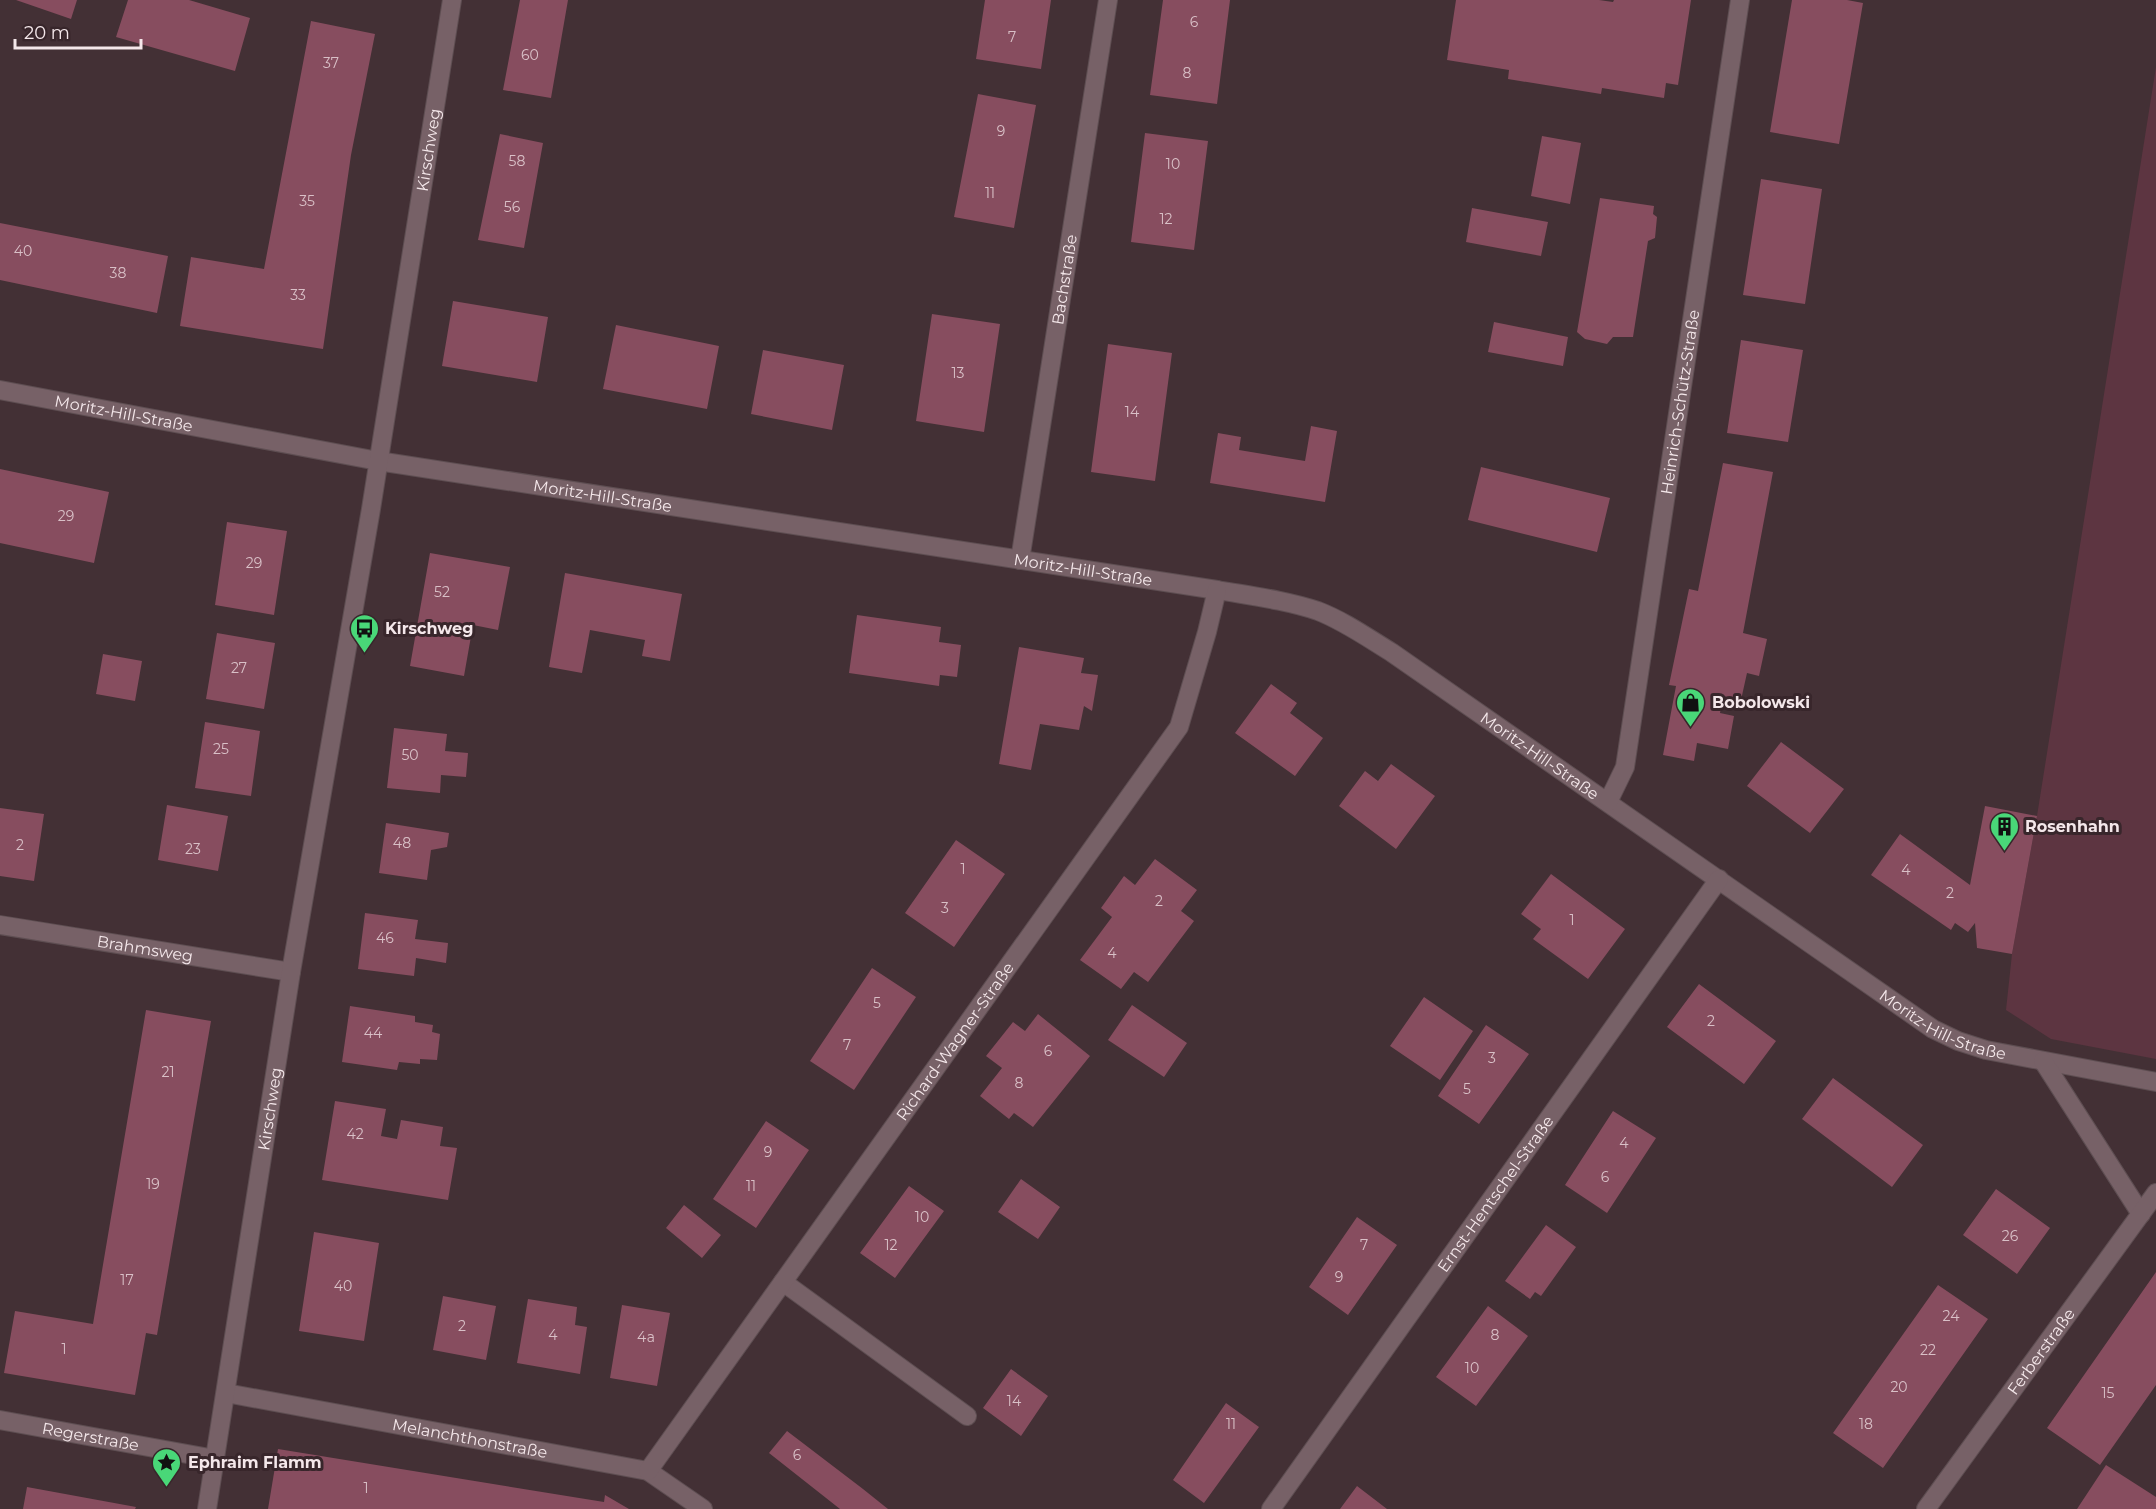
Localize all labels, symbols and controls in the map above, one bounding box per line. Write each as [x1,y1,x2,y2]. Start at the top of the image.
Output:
scale bar [15,12,141,50]
house number: 6 [1190,13,1199,31]
text: 20 m [24,22,70,44]
house number: 7 [1008,28,1016,46]
house number: 60 [521,46,539,64]
house number: 37 [323,54,339,72]
house number: 8 [1183,64,1192,82]
street label: Kirschweg [412,107,444,193]
house number: 9 [997,122,1005,140]
house number: 58 [509,152,525,170]
house number: 10 [1166,155,1180,173]
house number: 11 [985,184,995,202]
house number: 35 [299,192,315,210]
house number: 56 [504,198,521,216]
house number: 12 [1159,210,1173,228]
street label: Bachstraße [1048,233,1081,326]
house number: 40 [14,242,32,260]
house number: 38 [110,264,126,282]
house number: 33 [290,286,306,304]
street label: Heinrich-Schütz-Straße [1657,308,1703,496]
house number: 13 [952,364,965,382]
street label: Moritz-Hill-Straße [53,391,194,436]
house number: 14 [1125,403,1140,421]
street label: Moritz-Hill-Straße [532,476,673,516]
house number: 29 [58,507,74,525]
street label: Moritz-Hill-Straße [1012,549,1154,589]
house number: 29 [246,554,262,572]
house number: 52 [434,583,450,601]
bus stop icon: Kirschweg [348,612,380,654]
place label: Kirschweg [385,619,473,638]
house number: 27 [231,659,247,677]
shop icon: Bobolowski [1675,686,1707,728]
place label: Bobolowski [1712,693,1810,712]
street label: Moritz-Hill-Straße [1477,708,1603,803]
house number: 25 [213,740,229,758]
house number: 50 [401,746,419,764]
building icon: Rosenhahn [1988,810,2020,852]
place label: Rosenhahn [2025,817,2120,836]
house number: 48 [393,834,411,852]
house number: 2 [16,836,24,854]
house number: 23 [185,840,201,858]
house number: 1 [960,860,966,878]
house number: 4 [1901,861,1911,879]
house number: 2 [1946,884,1954,902]
house number: 2 [1155,892,1163,910]
house number: 3 [941,899,949,917]
house number: 1 [1569,911,1575,929]
house number: 46 [376,929,394,947]
street label: Brahmsweg [96,931,195,966]
house number: 4 [1107,944,1117,962]
street label: Richard-Wagner-Straße [892,958,1018,1124]
street label: Moritz-Hill-Straße [1876,985,2008,1063]
house number: 5 [873,994,881,1012]
house number: 2 [1707,1012,1715,1030]
house number: 44 [364,1024,383,1042]
house number: 7 [843,1036,851,1054]
house number: 6 [1044,1042,1053,1060]
house number: 3 [1488,1049,1496,1067]
house number: 21 [161,1063,175,1081]
street label: Kirschweg [254,1066,285,1152]
house number: 8 [1015,1074,1024,1092]
house number: 5 [1463,1080,1471,1098]
street label: Ernst-Hentschel-Straße [1433,1112,1557,1275]
house number: 42 [346,1125,364,1143]
house number: 4 [1619,1134,1629,1152]
house number: 9 [764,1143,772,1161]
house number: 6 [1601,1168,1610,1186]
house number: 19 [146,1175,160,1193]
house number: 11 [746,1177,756,1195]
house number: 10 [915,1208,929,1226]
house number: 26 [2002,1227,2019,1245]
house number: 12 [884,1236,898,1254]
house number: 7 [1360,1236,1368,1254]
house number: 9 [1335,1268,1343,1286]
house number: 17 [120,1271,134,1289]
house number: 40 [334,1277,352,1295]
street label: Ferberstraße [2003,1304,2079,1398]
house number: 24 [1943,1307,1960,1325]
house number: 2 [458,1317,466,1335]
house number: 4 [548,1326,558,1344]
house number: 8 [1491,1326,1500,1344]
house number: 4a [637,1328,655,1346]
house number: 1 [61,1340,67,1358]
house number: 22 [1920,1341,1936,1359]
house number: 10 [1465,1359,1479,1377]
house number: 20 [1890,1378,1908,1396]
house number: 15 [2102,1384,2115,1402]
house number: 14 [1007,1392,1022,1410]
street label: Melanchthonstraße [391,1414,549,1462]
house number: 11 [1226,1415,1236,1433]
house number: 18 [1859,1415,1873,1433]
street label: Regerstraße [41,1418,141,1455]
place icon: Ephraim Flamm [151,1446,183,1488]
house number: 6 [793,1446,802,1464]
place label: Ephraim Flamm [188,1453,322,1472]
house number: 1 [363,1479,369,1497]

